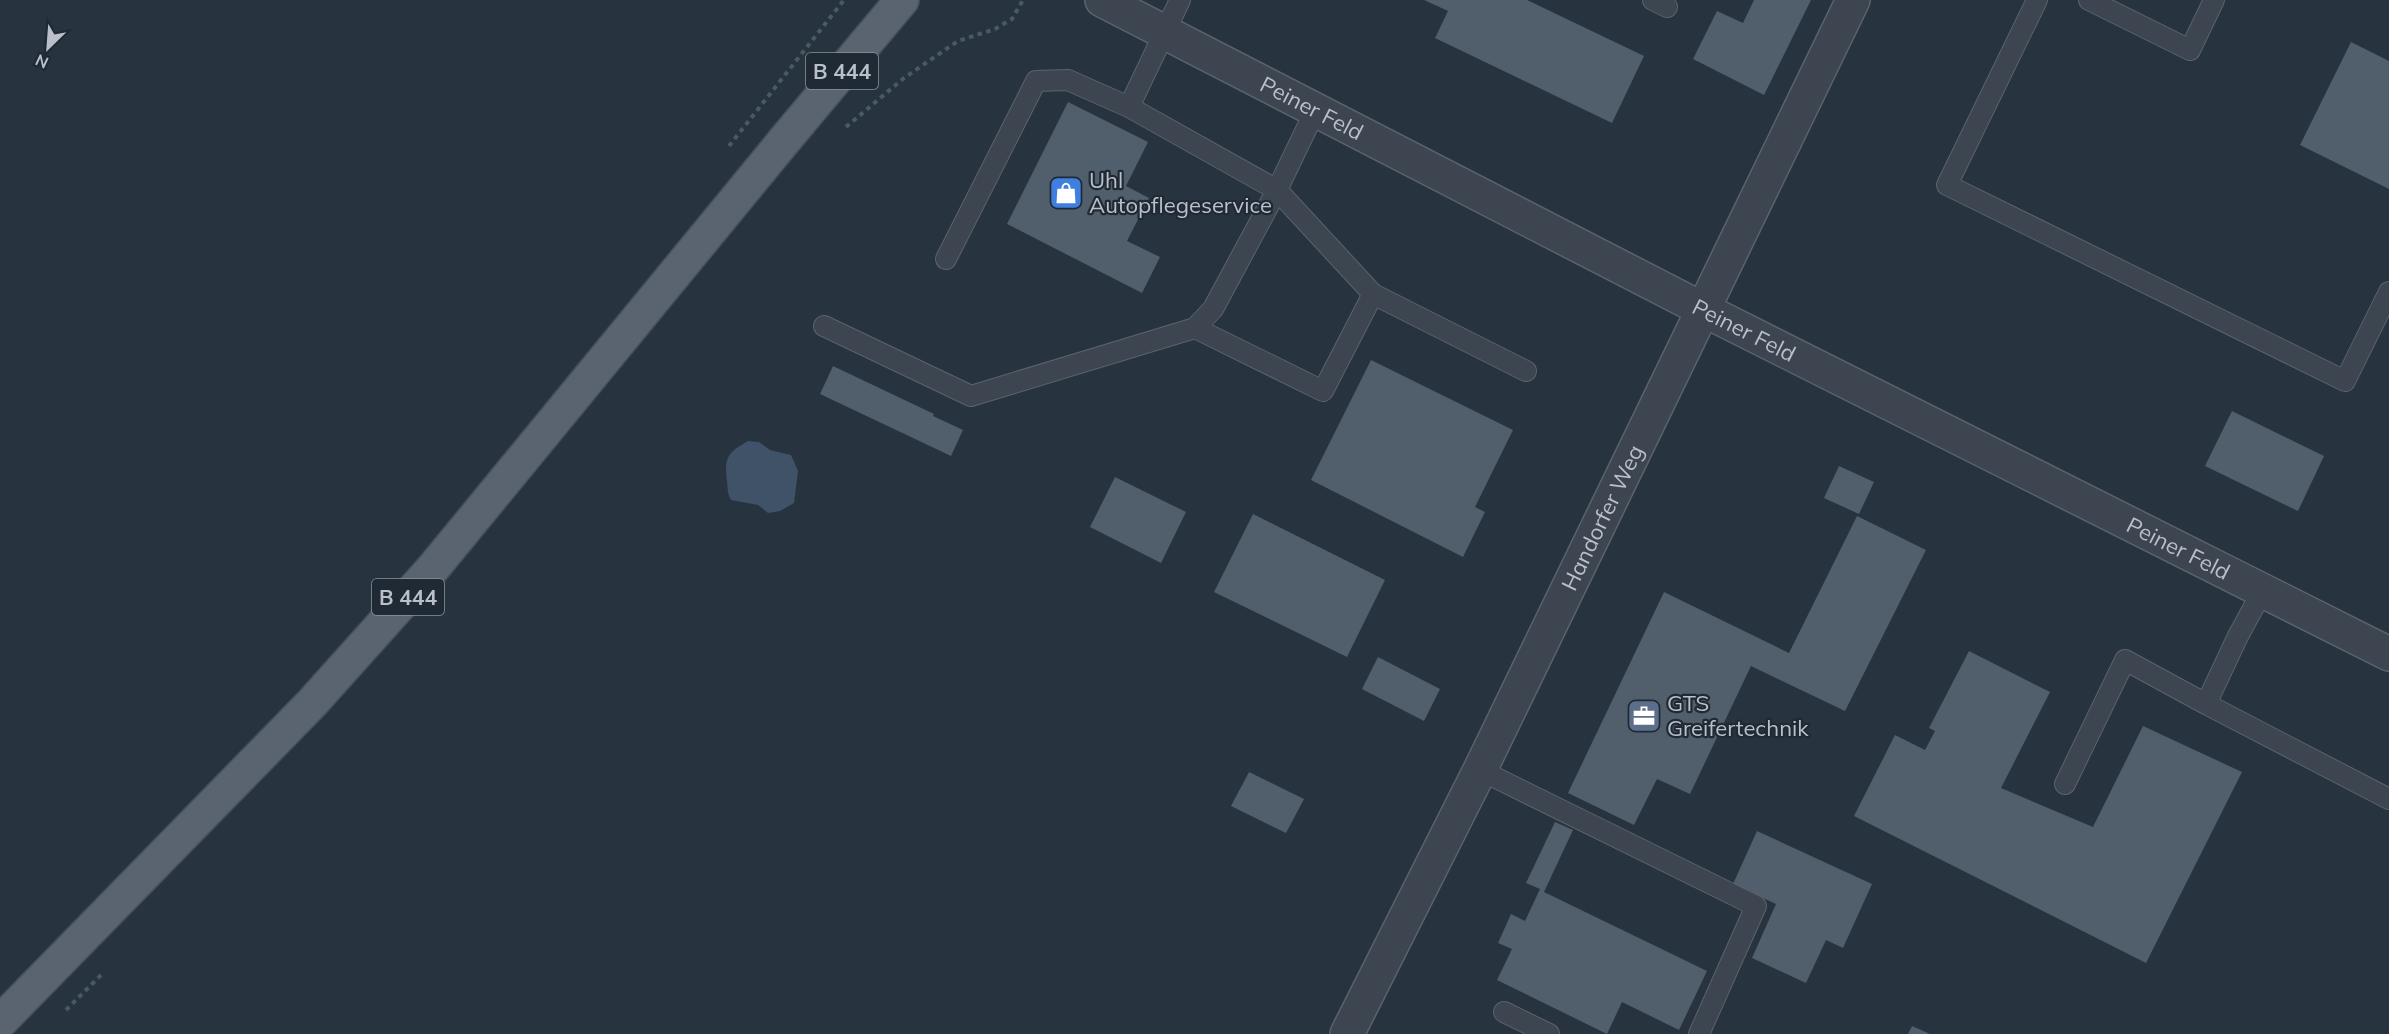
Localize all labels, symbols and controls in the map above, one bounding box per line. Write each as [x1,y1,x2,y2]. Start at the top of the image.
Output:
north arrow [18,18,78,78]
text: N [32,50,51,73]
road number: B 444 [806,53,878,89]
street label: Peiner Feld [1256,70,1368,146]
place label: Uhl Autopflegeservice [1089,166,1272,219]
shop icon: Uhl Autopflegeservice [1048,175,1084,211]
street label: Peiner Feld [1688,292,1800,368]
street label: Handorfer Weg [1555,440,1649,595]
street label: Peiner Feld [2122,511,2235,586]
road number: B 444 [372,579,444,615]
place label: GTS Greifertechnik [1667,689,1809,742]
office icon: GTS Greifertechnik [1626,698,1662,734]

